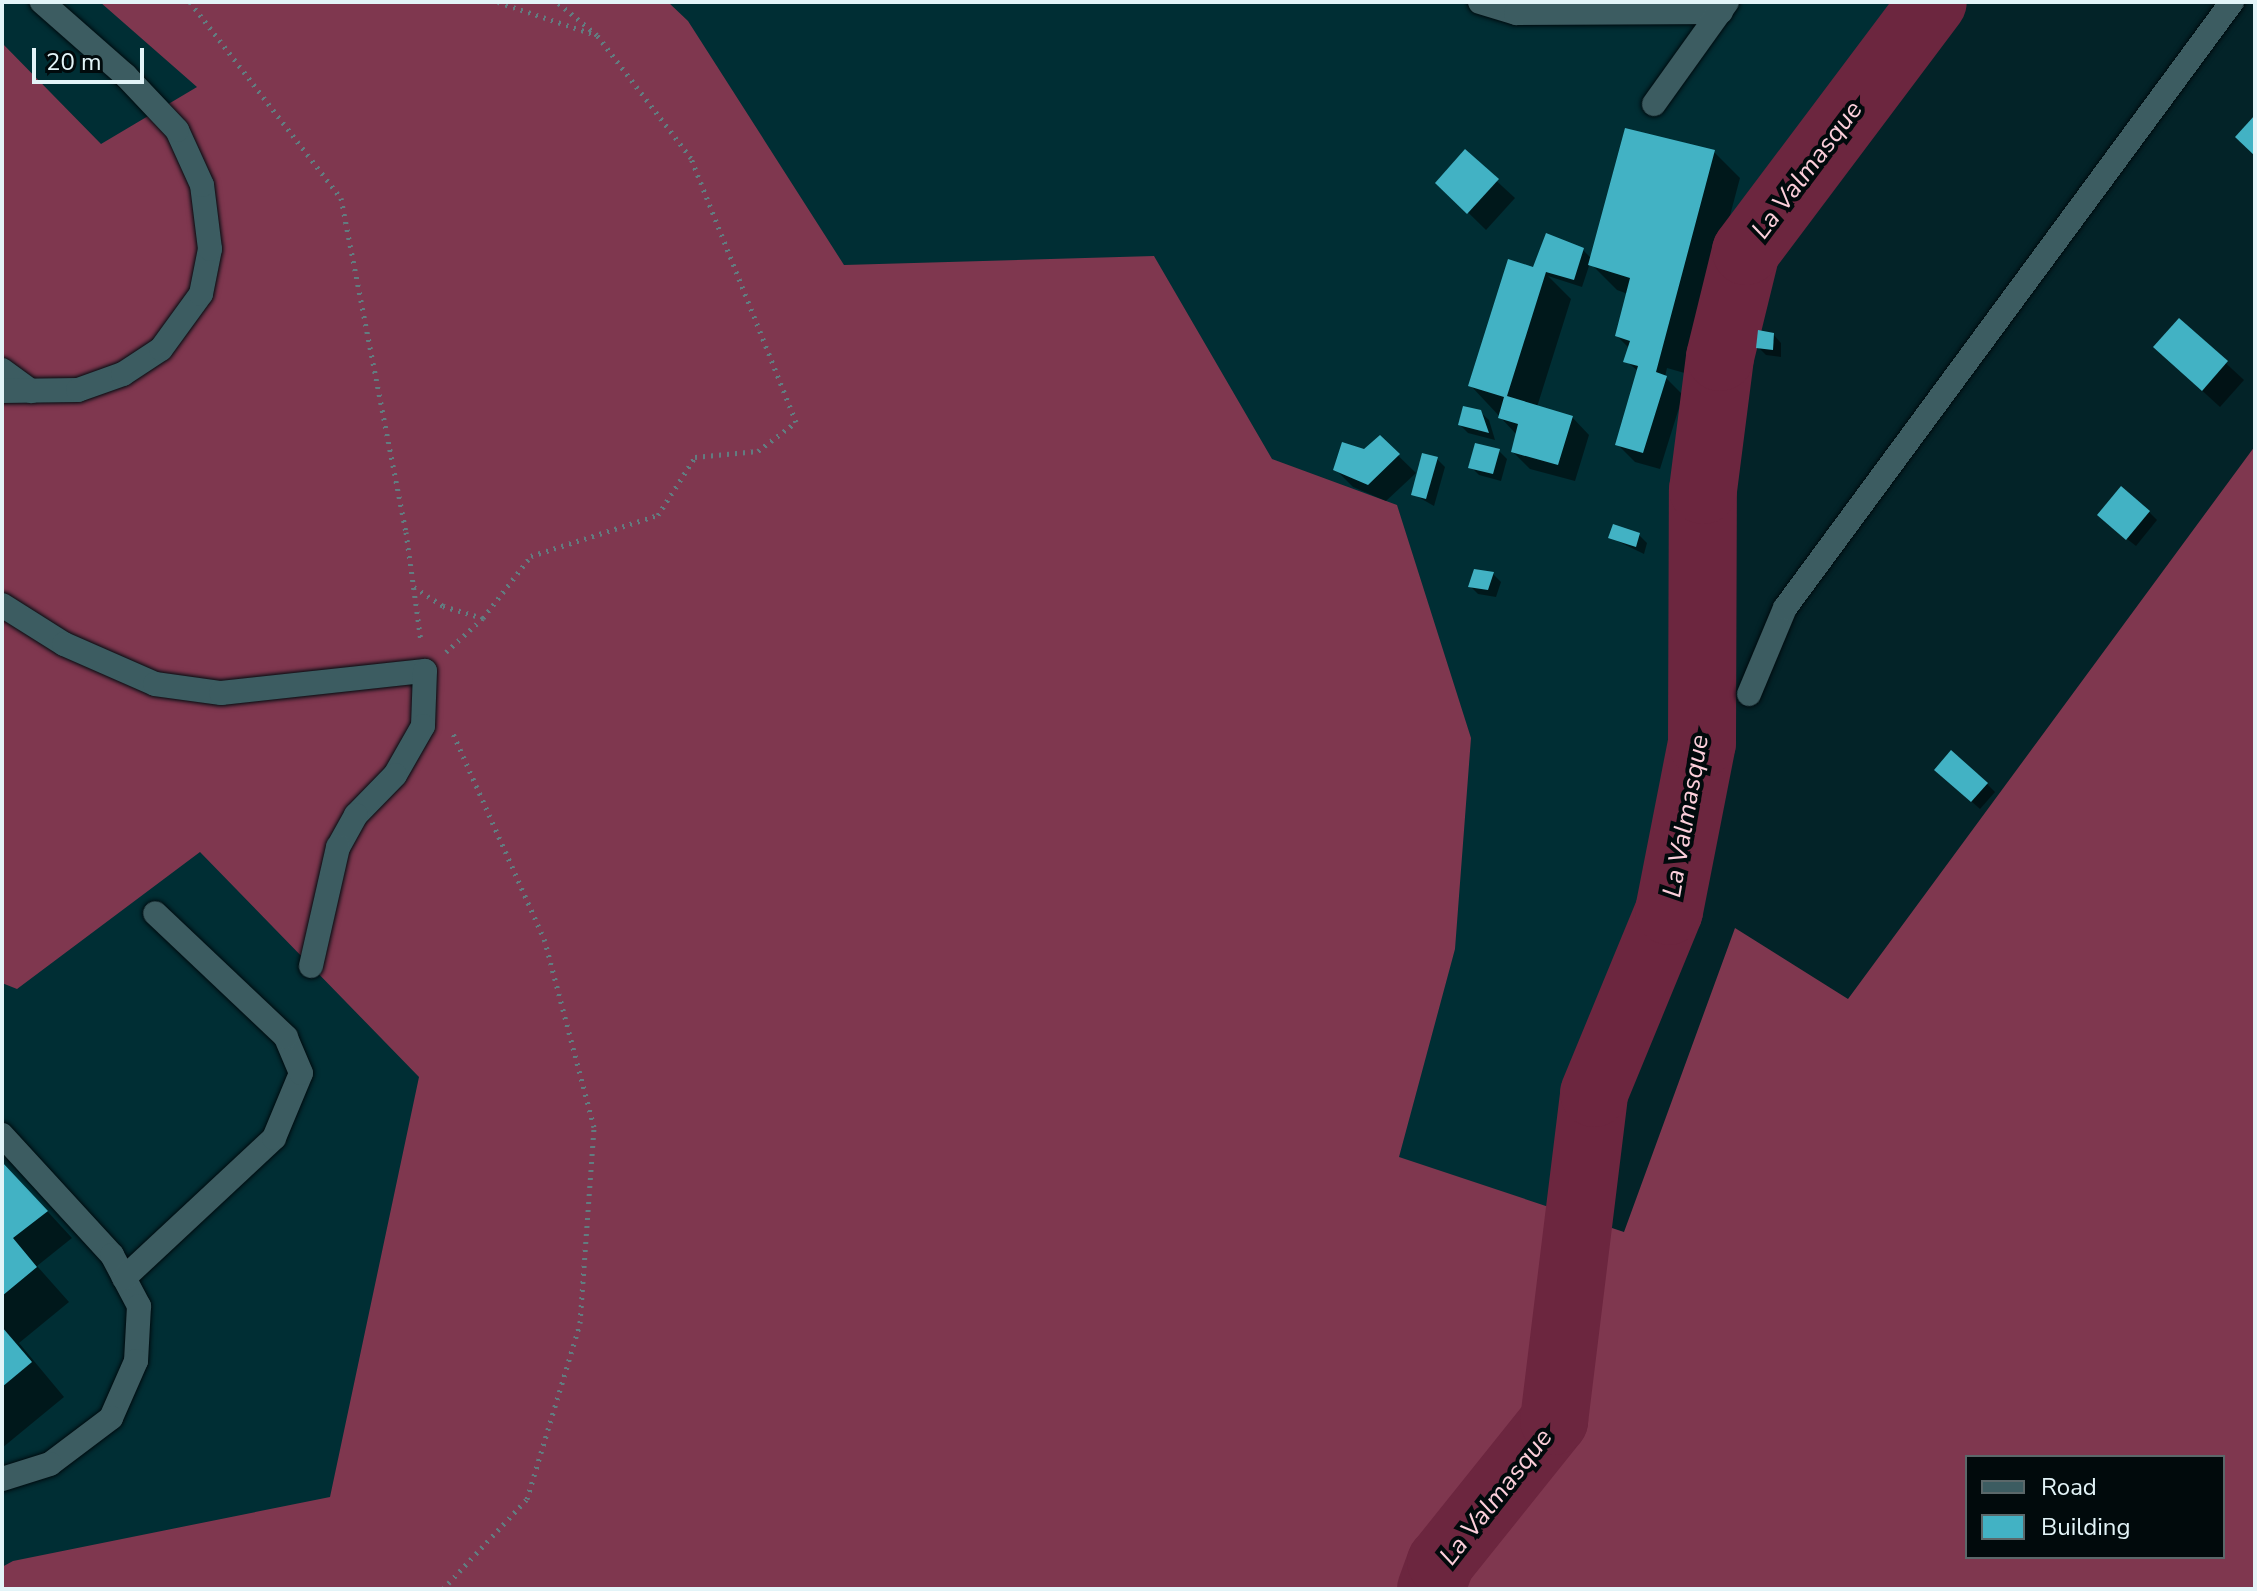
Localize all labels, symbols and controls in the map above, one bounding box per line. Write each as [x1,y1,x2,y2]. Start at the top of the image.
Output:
scale bar [36,32,148,82]
text: 20 m [46,46,102,78]
water label: La Valmasque [1745,95,1869,245]
water label: La Valmasque [1656,732,1716,900]
water label: La Valmasque [1433,1423,1559,1571]
legend [1965,1455,2225,1559]
text: Road [2041,1471,2097,1503]
text: Building [2041,1511,2131,1543]

